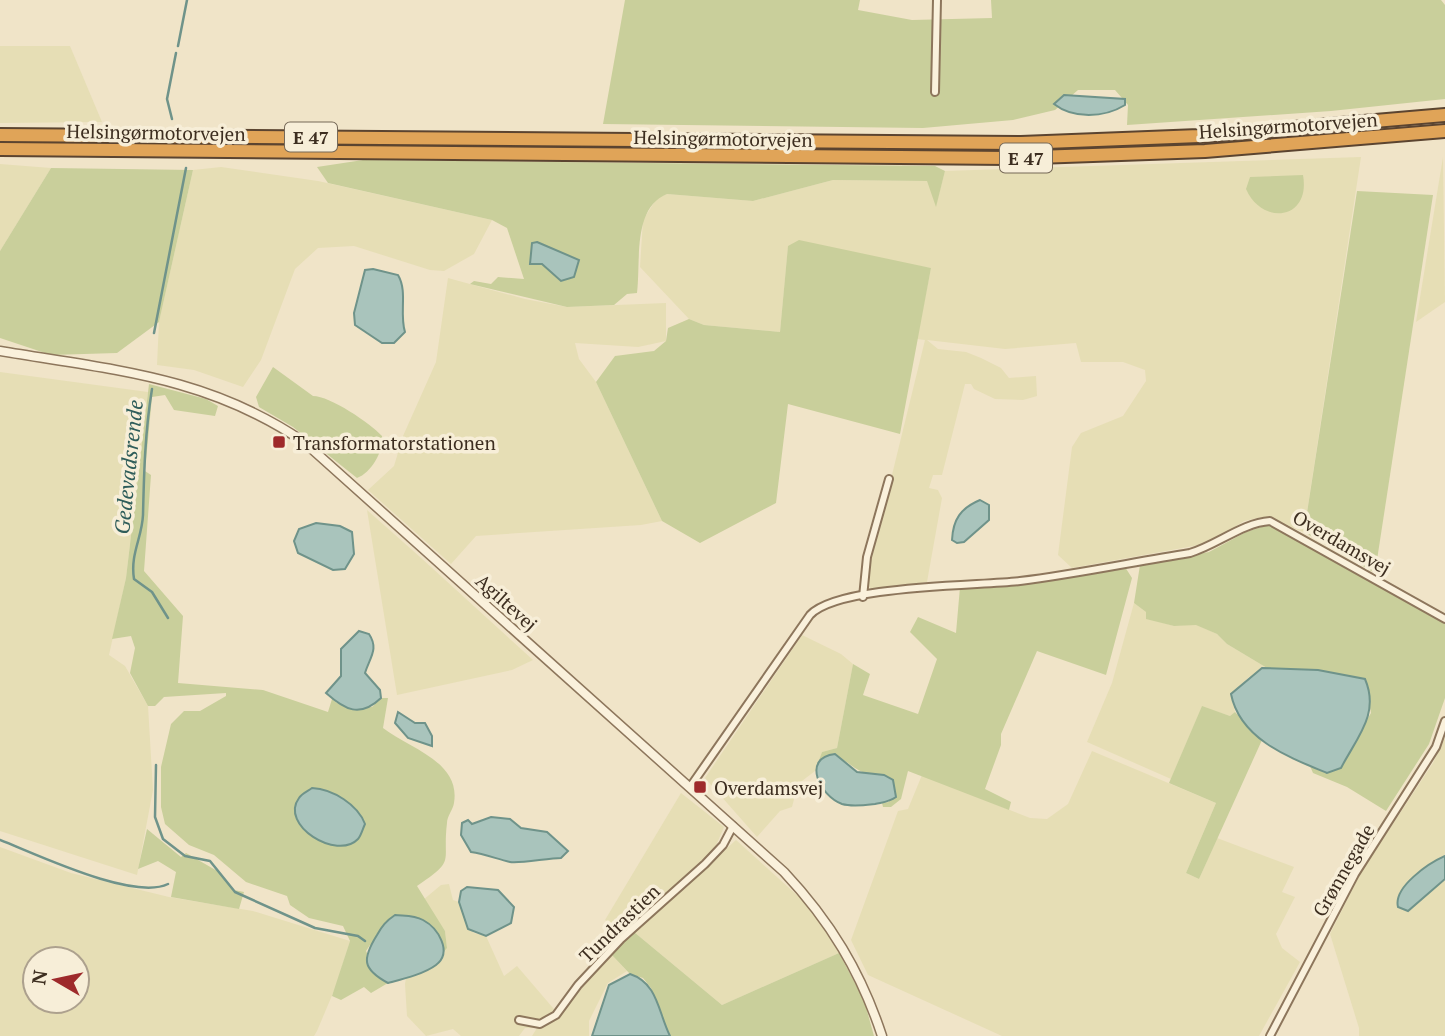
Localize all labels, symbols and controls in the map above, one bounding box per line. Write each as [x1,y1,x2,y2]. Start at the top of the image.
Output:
street label: Helsingørmotorvejen [1198,106,1378,144]
street label: Helsingørmotorvejen [66,118,246,146]
road number: E 47 [285,122,337,152]
street label: Helsingørmotorvejen [633,124,813,152]
road number: E 47 [1000,144,1052,173]
water label: Gedevadsrende [107,398,149,536]
place label: Transformatorstationen [293,430,496,455]
marker: Transformatorstationen [271,434,287,450]
street label: Overdamsvej [1288,504,1396,580]
street label: Agiltevej [471,568,543,636]
place label: Overdamsvej [714,775,823,800]
marker: Overdamsvej [692,779,708,795]
street label: Grønnegade [1306,819,1380,921]
street label: Tundrastien [573,878,665,968]
north arrow [21,945,91,1015]
text: N [25,968,52,986]

